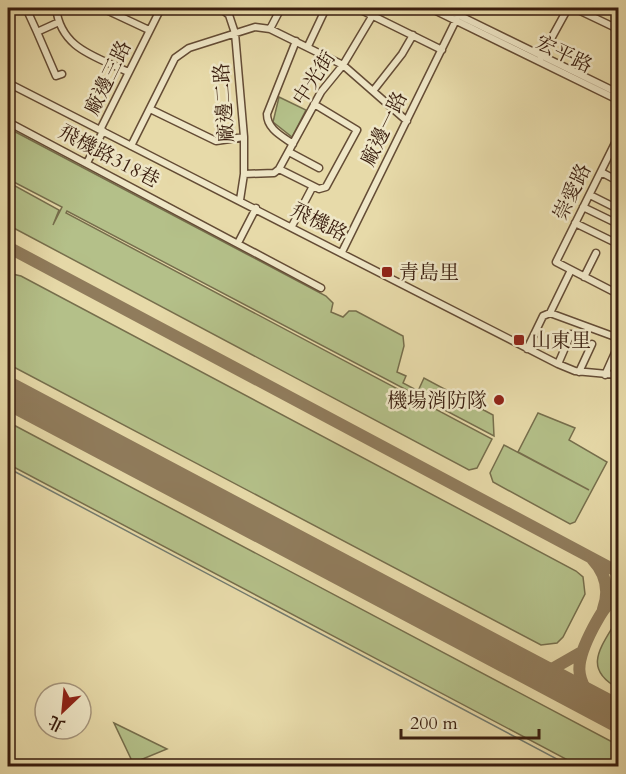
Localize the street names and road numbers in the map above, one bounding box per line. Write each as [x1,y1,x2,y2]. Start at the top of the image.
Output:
street label: 宏平路 [531,29,597,79]
street label: 廠邊三路 [78,36,138,120]
street label: 中光街 [286,45,342,111]
street label: 廠邊二路 [208,62,240,144]
street label: 廠邊一路 [354,87,414,171]
street label: 飛機路318巷 [54,118,164,194]
street label: 崇愛路 [547,159,597,225]
street label: 飛機路 [286,196,352,248]

